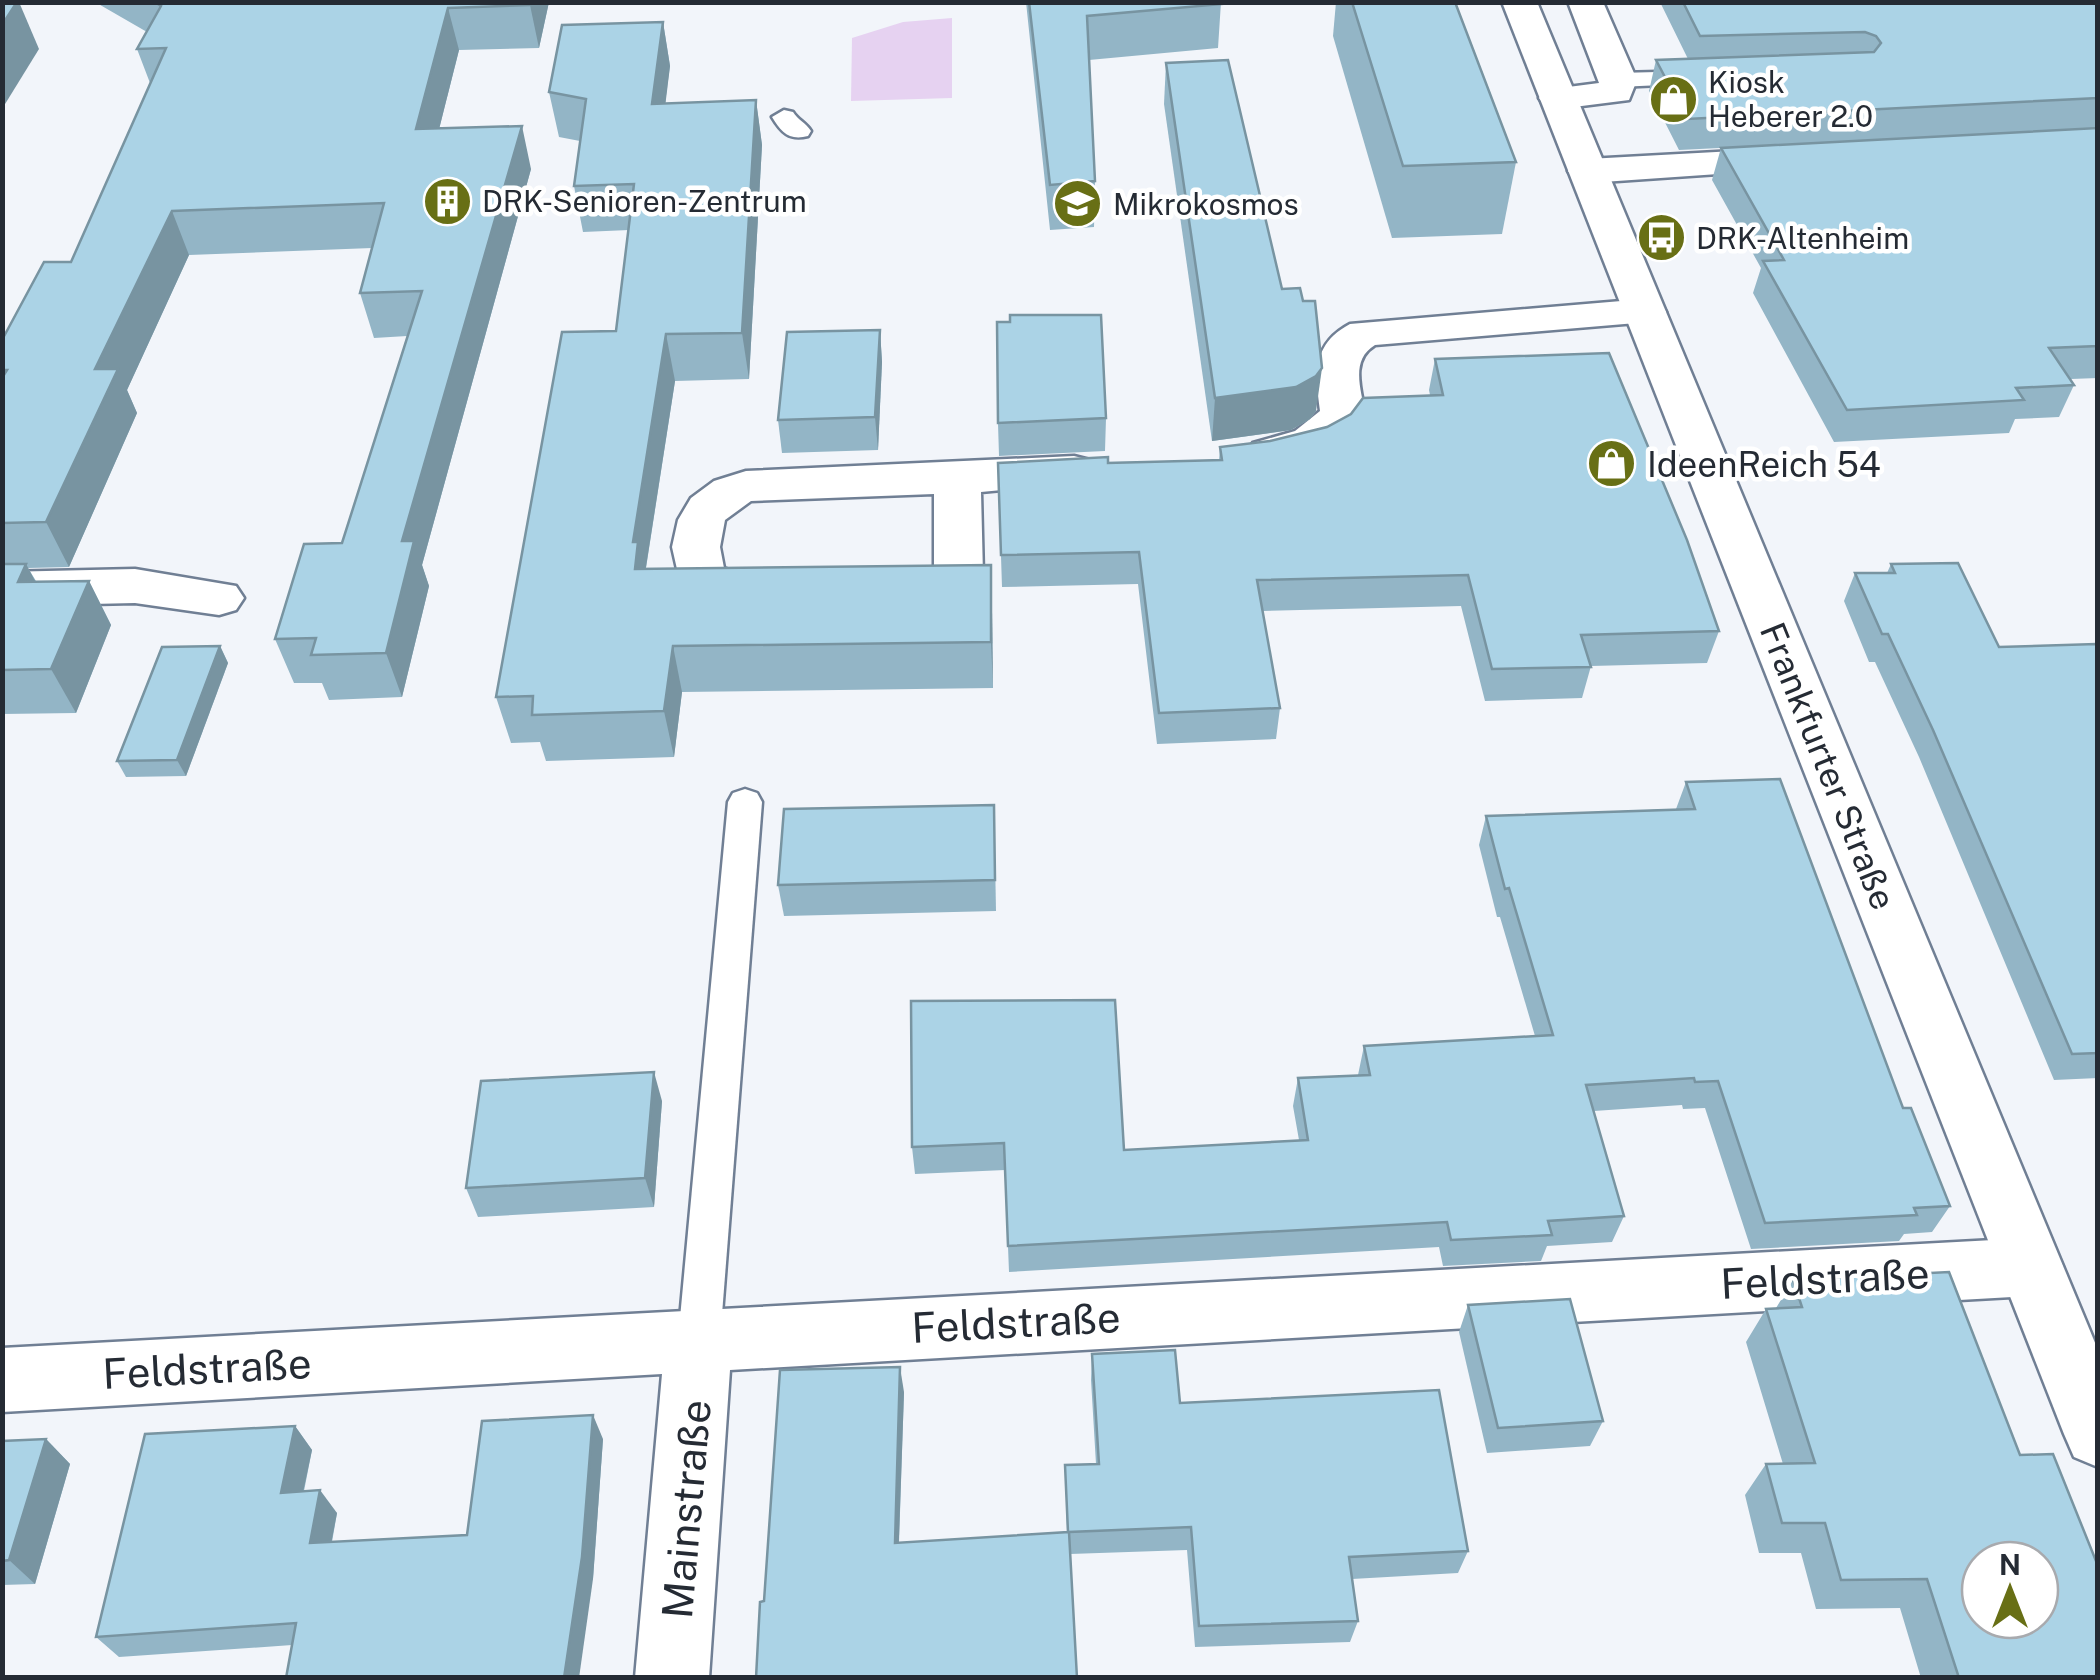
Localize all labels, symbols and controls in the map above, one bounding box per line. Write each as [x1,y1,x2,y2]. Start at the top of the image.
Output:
place label: Kiosk Heberer 2.0 [1708,64,1873,134]
shop icon: Kiosk Heberer 2.0 [1647,73,1699,125]
building icon: DRK-Senioren-Zentrum [421,175,473,227]
school or university icon: Mikrokosmos [1052,178,1104,230]
place label: DRK-Senioren-Zentrum [482,183,807,219]
place label: Mikrokosmos [1113,186,1299,222]
bus stop icon: DRK-Altenheim [1635,212,1687,264]
place label: DRK-Altenheim [1696,220,1909,256]
shop icon: IdeenReich 54 [1586,438,1638,490]
place label: IdeenReich 54 [1647,444,1881,485]
street label: Frankfurter Straße [1752,617,1904,915]
street label: Feldstraße [1719,1248,1931,1308]
street label: Feldstraße [910,1292,1122,1352]
street label: Feldstraße [101,1338,313,1398]
street label: Mainstraße [652,1398,720,1620]
north arrow [1960,1540,2060,1640]
text: N [1999,1548,2021,1581]

